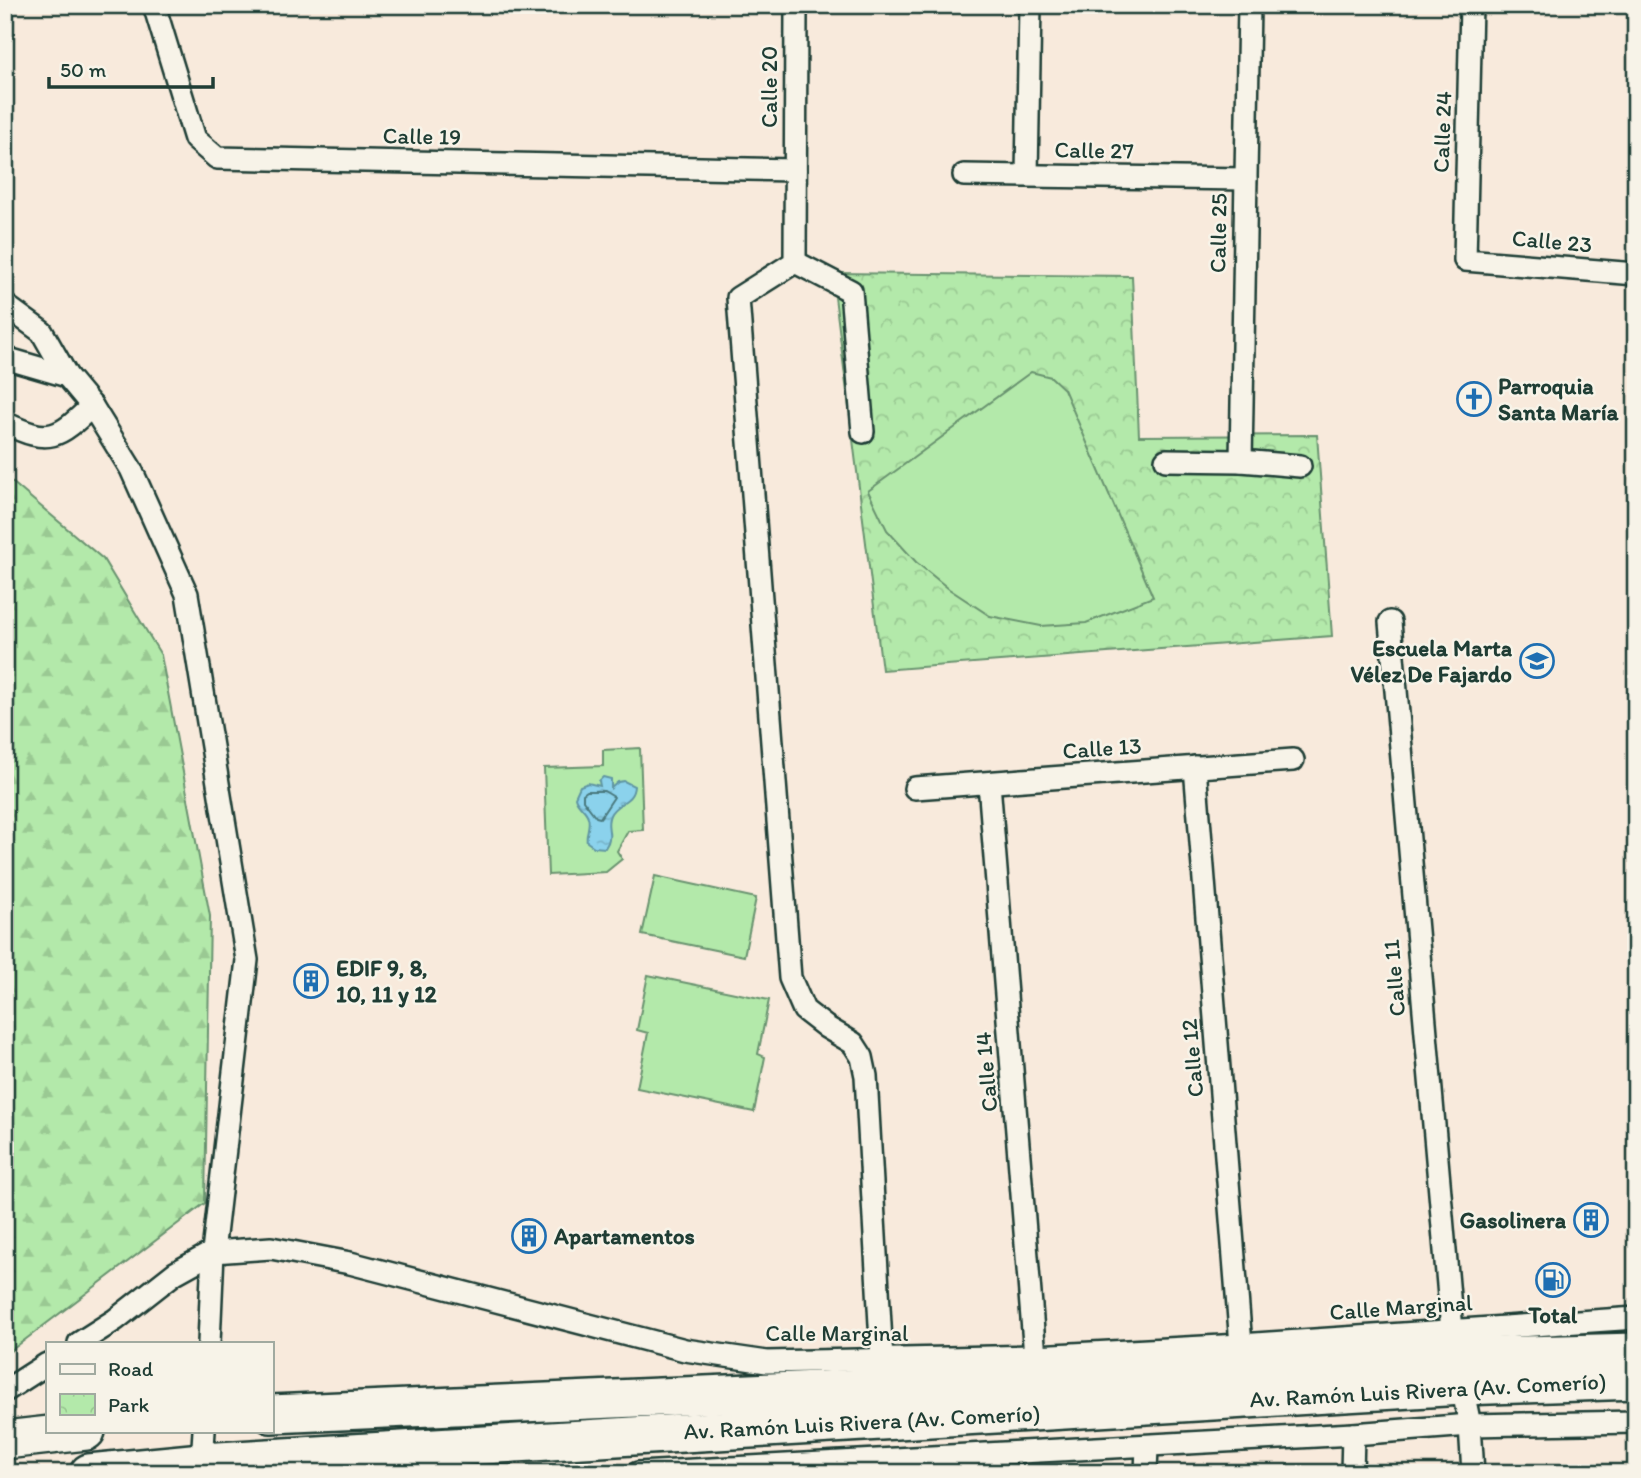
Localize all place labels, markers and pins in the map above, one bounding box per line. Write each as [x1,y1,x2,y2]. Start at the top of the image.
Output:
place label: Parroquia Santa María [1498,372,1620,426]
church icon: Parroquia Santa María [1455,380,1493,418]
place label: Escuela Marta Vélez De Fajardo [1350,634,1513,688]
school or university icon: Escuela Marta Vélez De Fajardo [1518,642,1556,680]
place label: EDIF 9, 8, 10, 11 y 12 [336,954,438,1008]
building icon: EDIF 9, 8, 10, 11 y 12 [292,962,330,1000]
building icon: Gasolinera [1572,1201,1610,1239]
place label: Gasolinera [1459,1206,1567,1234]
building icon: Apartamentos [510,1217,548,1255]
place label: Apartamentos [553,1222,695,1250]
fuel station icon: Total [1534,1261,1572,1299]
place label: Total [1528,1301,1578,1329]

